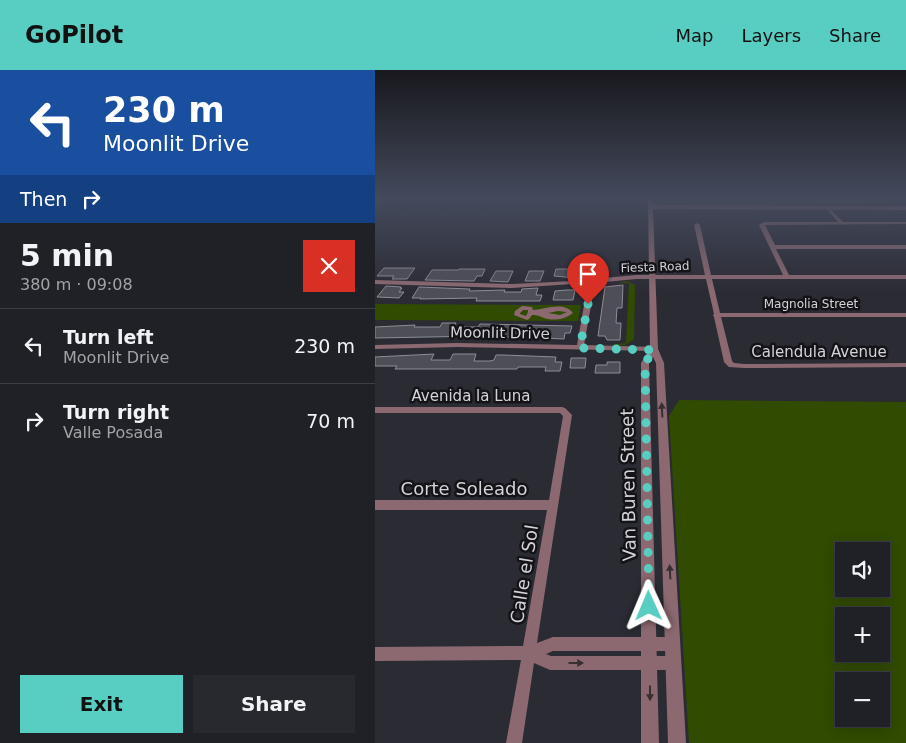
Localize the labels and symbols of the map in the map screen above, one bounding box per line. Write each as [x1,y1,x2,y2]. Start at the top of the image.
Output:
pin [567,253,609,304]
street label: Fiesta Road [620,259,690,275]
street label: Magnolia Street [764,297,859,311]
street label: Moonlit Drive [450,323,550,343]
street label: Calendula Avenue [751,343,887,361]
street label: Avenida la Luna [411,387,531,405]
one-way arrow [658,401,666,417]
street label: Van Buren Street [616,408,640,562]
street label: Corte Soleado [401,478,527,499]
street label: Calle el Sol [506,523,542,625]
one-way arrow [665,564,673,580]
position arrow [622,579,674,631]
one-way arrow [568,659,584,667]
one-way arrow [646,685,654,701]

